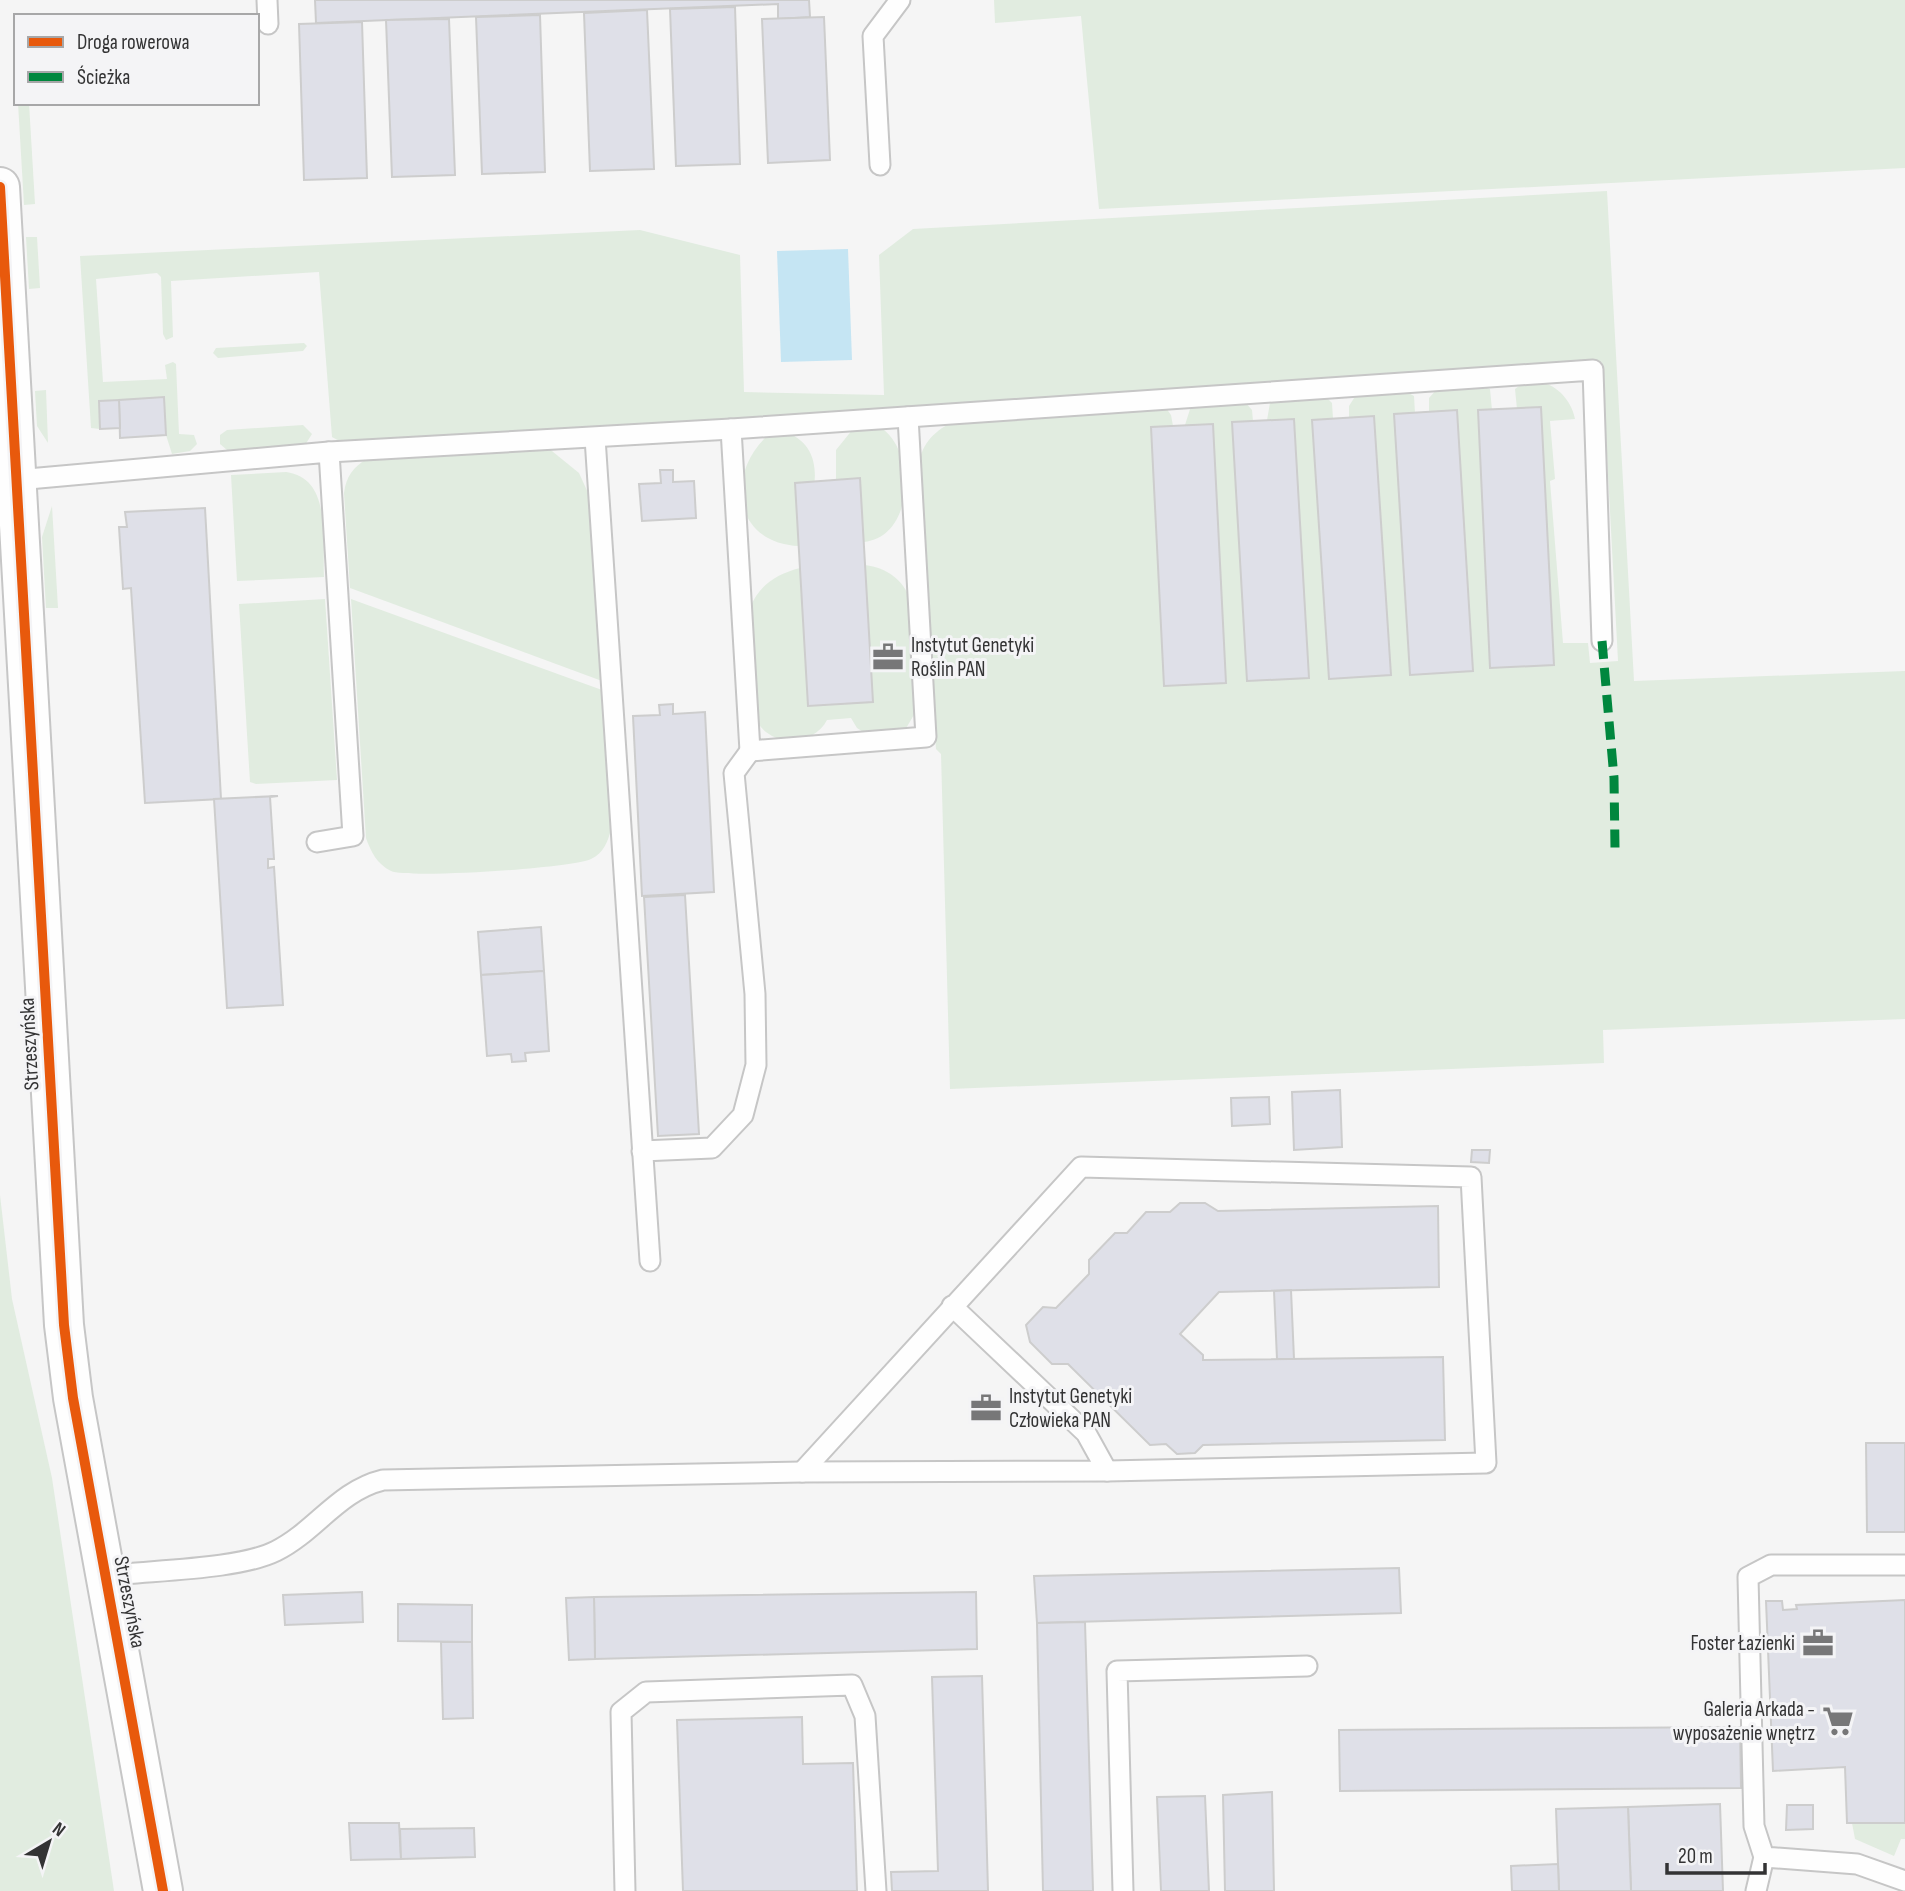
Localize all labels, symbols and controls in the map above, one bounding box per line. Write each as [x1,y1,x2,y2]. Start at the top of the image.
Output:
legend [14,14,259,105]
text: Droga rowerowa [77,30,190,55]
text: Ścieżka [77,65,130,90]
place label: Instytut Genetyki Roślin PAN [911,633,1034,682]
office icon: Instytut Genetyki Roślin PAN [871,640,905,674]
street label: Strzeszyńska [15,997,44,1091]
place label: Instytut Genetyki Człowieka PAN [1009,1384,1132,1433]
office icon: Instytut Genetyki Człowieka PAN [969,1391,1003,1425]
street label: Strzeszyńska [108,1554,151,1650]
office icon: Foster Łazienki [1801,1626,1835,1660]
place label: Foster Łazienki [1690,1631,1795,1656]
place label: Galeria Arkada - wyposażenie wnętrz [1673,1697,1815,1746]
supermarket icon: Galeria Arkada - wyposażenie wnętrz [1821,1704,1855,1738]
north arrow [14,1807,84,1877]
text: N [47,1818,70,1842]
scale bar [1667,1832,1765,1876]
text: 20 m [1678,1844,1713,1869]

